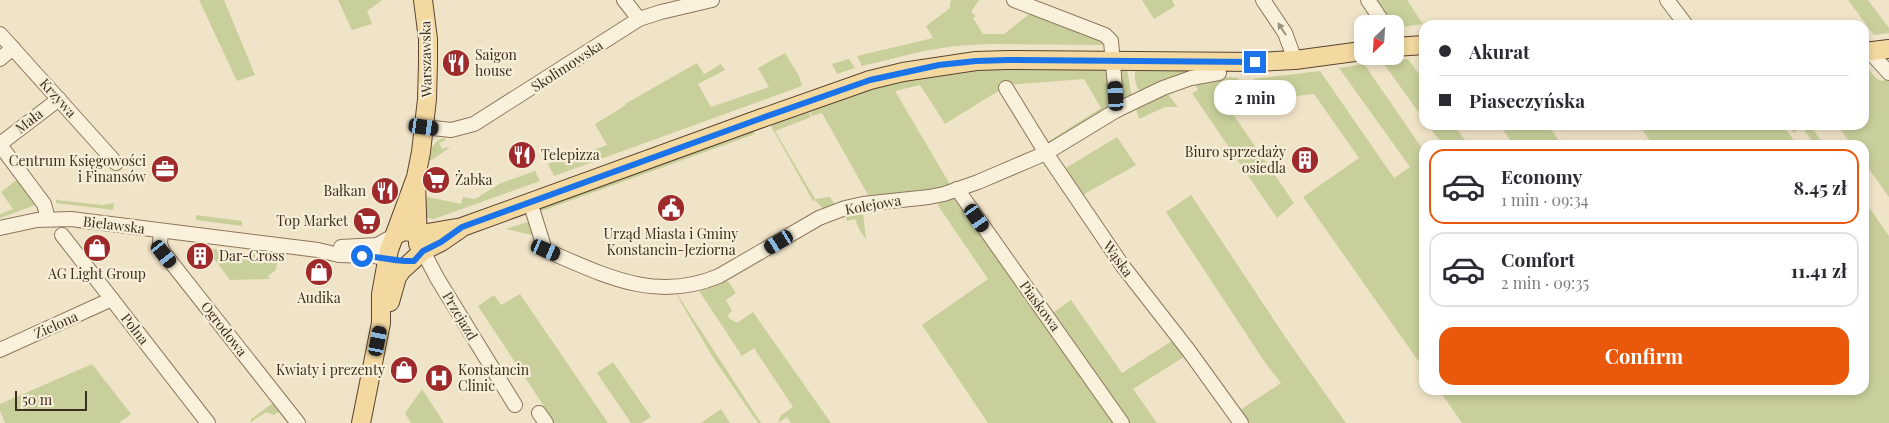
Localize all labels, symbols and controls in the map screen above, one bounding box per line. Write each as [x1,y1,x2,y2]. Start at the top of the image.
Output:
north arrow [1354,15,1404,65]
map controls [1354,15,1404,65]
street label: Warszawska [415,21,436,98]
one-way arrow [1277,22,1287,35]
street label: Skolimowska [527,35,606,96]
text: Akurat [1469,38,1530,64]
place label: Saigon house [475,45,518,80]
restaurant icon: Saigon house [441,48,471,78]
route end [1244,51,1266,73]
street label: Krzywa [36,74,81,121]
callout: 2 min [1214,80,1296,114]
car [1107,81,1124,111]
text: 2 min [1234,87,1276,108]
text: Piaseczyńska [1469,87,1585,113]
street label: Mała [11,104,46,137]
car [408,117,439,137]
restaurant icon: Telepizza [507,140,537,170]
place label: Biuro sprzedaży osiedla [1185,142,1286,177]
place label: Telepizza [541,145,600,164]
building icon: Biuro sprzedaży osiedla [1290,145,1320,175]
place label: Centrum Księgowości i Finansów [9,151,146,186]
office icon: Centrum Księgowości i Finansów [150,154,180,184]
text: Economy [1501,163,1582,189]
icon: car [1441,164,1486,209]
supermarket icon: Żabka [421,165,451,195]
place label: Żabka [455,170,493,189]
text: 8.45 zł [1793,174,1847,200]
restaurant icon: Bałkan [370,176,400,206]
place label: Bałkan [323,181,367,200]
text: 1 min · 09:34 [1501,189,1589,210]
street label: Kolejowa [843,190,902,219]
public building icon: Urząd Miasta i Gminy Konstancin-Jeziorna [656,193,686,223]
car [962,201,991,235]
supermarket icon: Top Market [352,206,382,236]
street label: Bielawska [82,211,146,238]
place label: Top Market [276,211,349,230]
place label: Urząd Miasta i Gminy Konstancin-Jeziorna [604,224,738,259]
car [762,228,795,256]
shop icon: AG Light Group [82,233,112,263]
street label: Wąska [1098,236,1138,280]
car [529,237,562,263]
car [148,238,179,270]
building icon: Dar-Cross [185,241,215,271]
route start [351,245,373,267]
place label: Dar-Cross [219,246,285,265]
text: Comfort [1501,246,1575,272]
icon: car [1441,247,1486,292]
shop icon: Audika [304,257,334,287]
text: 11.41 zł [1791,257,1847,283]
place label: AG Light Group [47,264,146,283]
text: 2 min · 09:35 [1501,272,1589,293]
street label: Piaskowa [1016,277,1065,335]
place label: Audika [296,288,341,307]
street label: Przejazd [438,288,482,344]
street label: Ogrodowa [197,297,252,360]
street label: Zielona [31,306,81,343]
street label: Polna [117,309,154,348]
car [367,325,388,357]
button: Confirm [1439,327,1849,385]
shop icon: Kwiaty i prezenty [389,355,419,385]
place label: Kwiaty i prezenty [276,360,385,379]
place label: Konstancin Clinic [458,360,530,395]
hospital icon: Konstancin Clinic [424,363,454,393]
scale bar [15,388,88,411]
text: 50 m [22,390,52,409]

